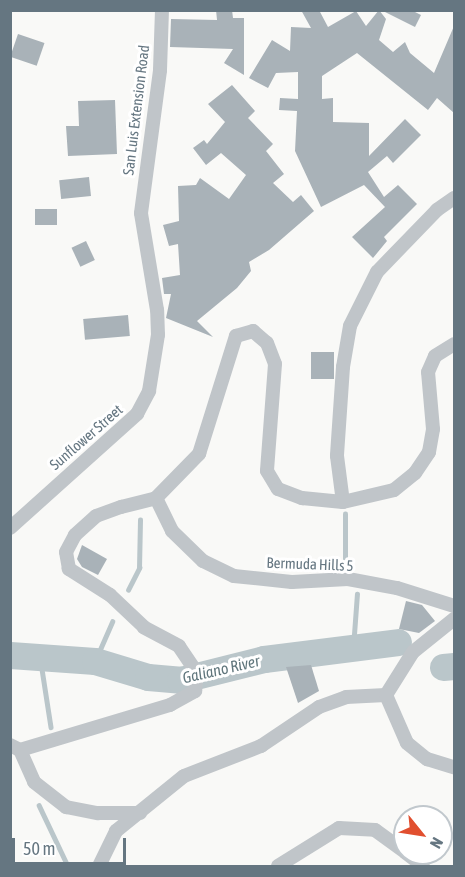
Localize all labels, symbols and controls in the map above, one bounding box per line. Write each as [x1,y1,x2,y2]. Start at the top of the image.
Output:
street label: San Luis Extension Road [119,44,153,176]
street label: Sunflower Street [46,400,126,474]
street label: Bermuda Hills 5 [266,553,354,575]
water label: Galiano River [180,651,262,687]
north arrow [393,805,453,865]
scale bar [15,826,129,864]
text: N [427,834,447,852]
text: 50 m [23,838,55,859]

